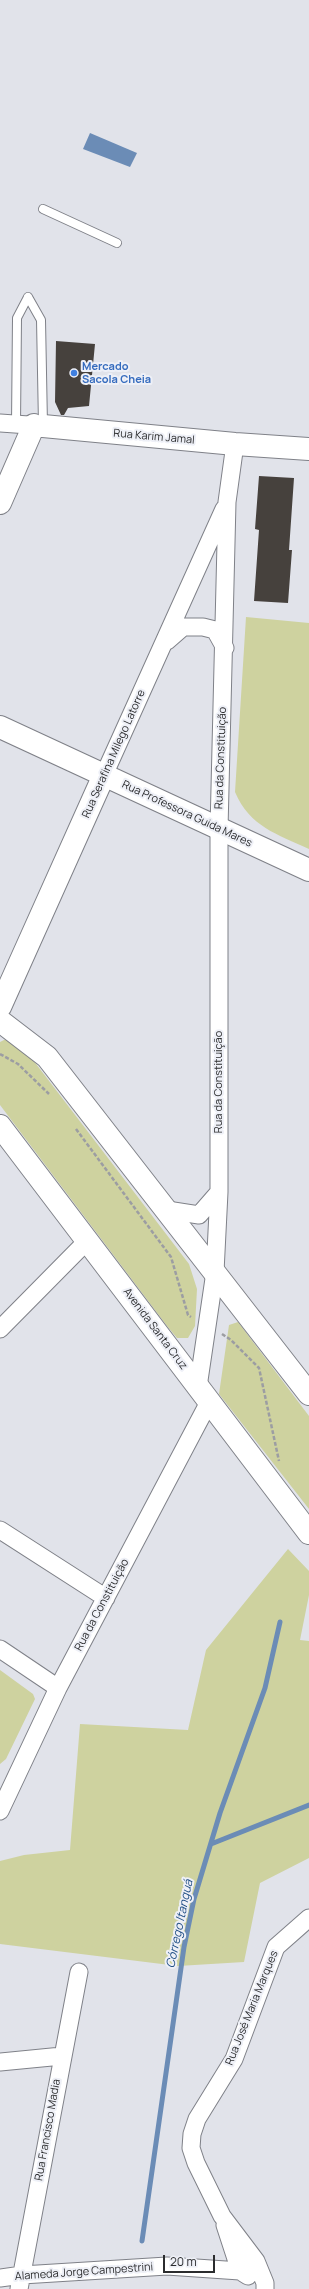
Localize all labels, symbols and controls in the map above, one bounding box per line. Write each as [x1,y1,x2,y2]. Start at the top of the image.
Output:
place label: Mercado Sacola Cheia [82,360,151,386]
marker: Mercado Sacola Cheia [69,368,79,378]
street label: Rua Karim Jamal [113,427,195,447]
street label: Rua Serafina Milego Latorre [80,688,148,820]
street label: Rua da Constituição [213,707,229,809]
street label: Rua Professora Guida Mares [120,778,254,850]
street label: Rua da Constituição [212,1031,226,1133]
street label: Avenida Santa Cruz [120,1286,190,1372]
street label: Rua da Constituição [72,1557,132,1653]
water label: Córrego Itanguá [164,1878,196,1970]
street label: Rua José Maria Marques [223,1949,281,2067]
street label: Rua Francisco Madia [33,2078,63,2182]
scale bar [165,2247,217,2273]
text: 20 m [170,2253,197,2270]
street label: Alameda Jorge Campestrini [14,2261,154,2283]

